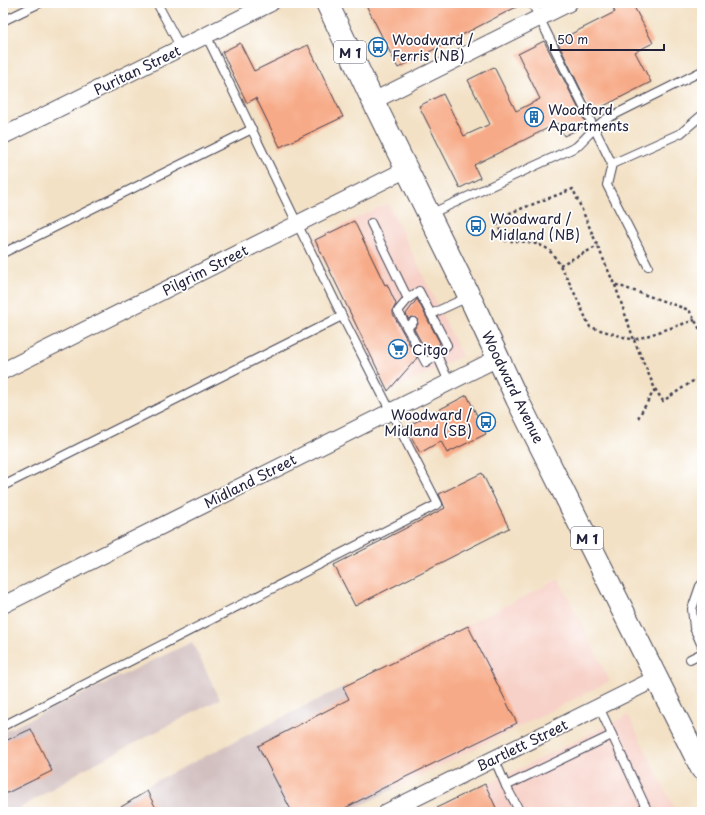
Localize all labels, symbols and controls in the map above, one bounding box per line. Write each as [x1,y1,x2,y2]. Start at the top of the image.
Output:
scale bar [551,26,664,52]
place label: Woodward / Ferris (NB) [392,29,474,66]
text: 50 m [557,30,588,48]
bus stop icon: Woodward / Ferris (NB) [367,36,389,58]
street label: Puritan Street [90,40,184,100]
road number: M 1 [334,41,366,63]
place label: Woodford Apartments [548,99,629,136]
building icon: Woodford Apartments [523,106,545,128]
place label: Woodward / Midland (NB) [490,208,580,245]
bus stop icon: Woodward / Midland (NB) [465,215,487,237]
street label: Pilgrim Street [158,239,252,301]
street label: Woodward Avenue [477,327,550,447]
supermarket icon: Citgo [387,338,409,360]
place label: Citgo [412,339,448,360]
place label: Woodward / Midland (SB) [384,404,472,441]
bus stop icon: Woodward / Midland (SB) [475,411,497,433]
street label: Midland Street [200,449,300,513]
road number: M 1 [571,527,603,549]
street label: Bartlett Street [473,714,571,776]

